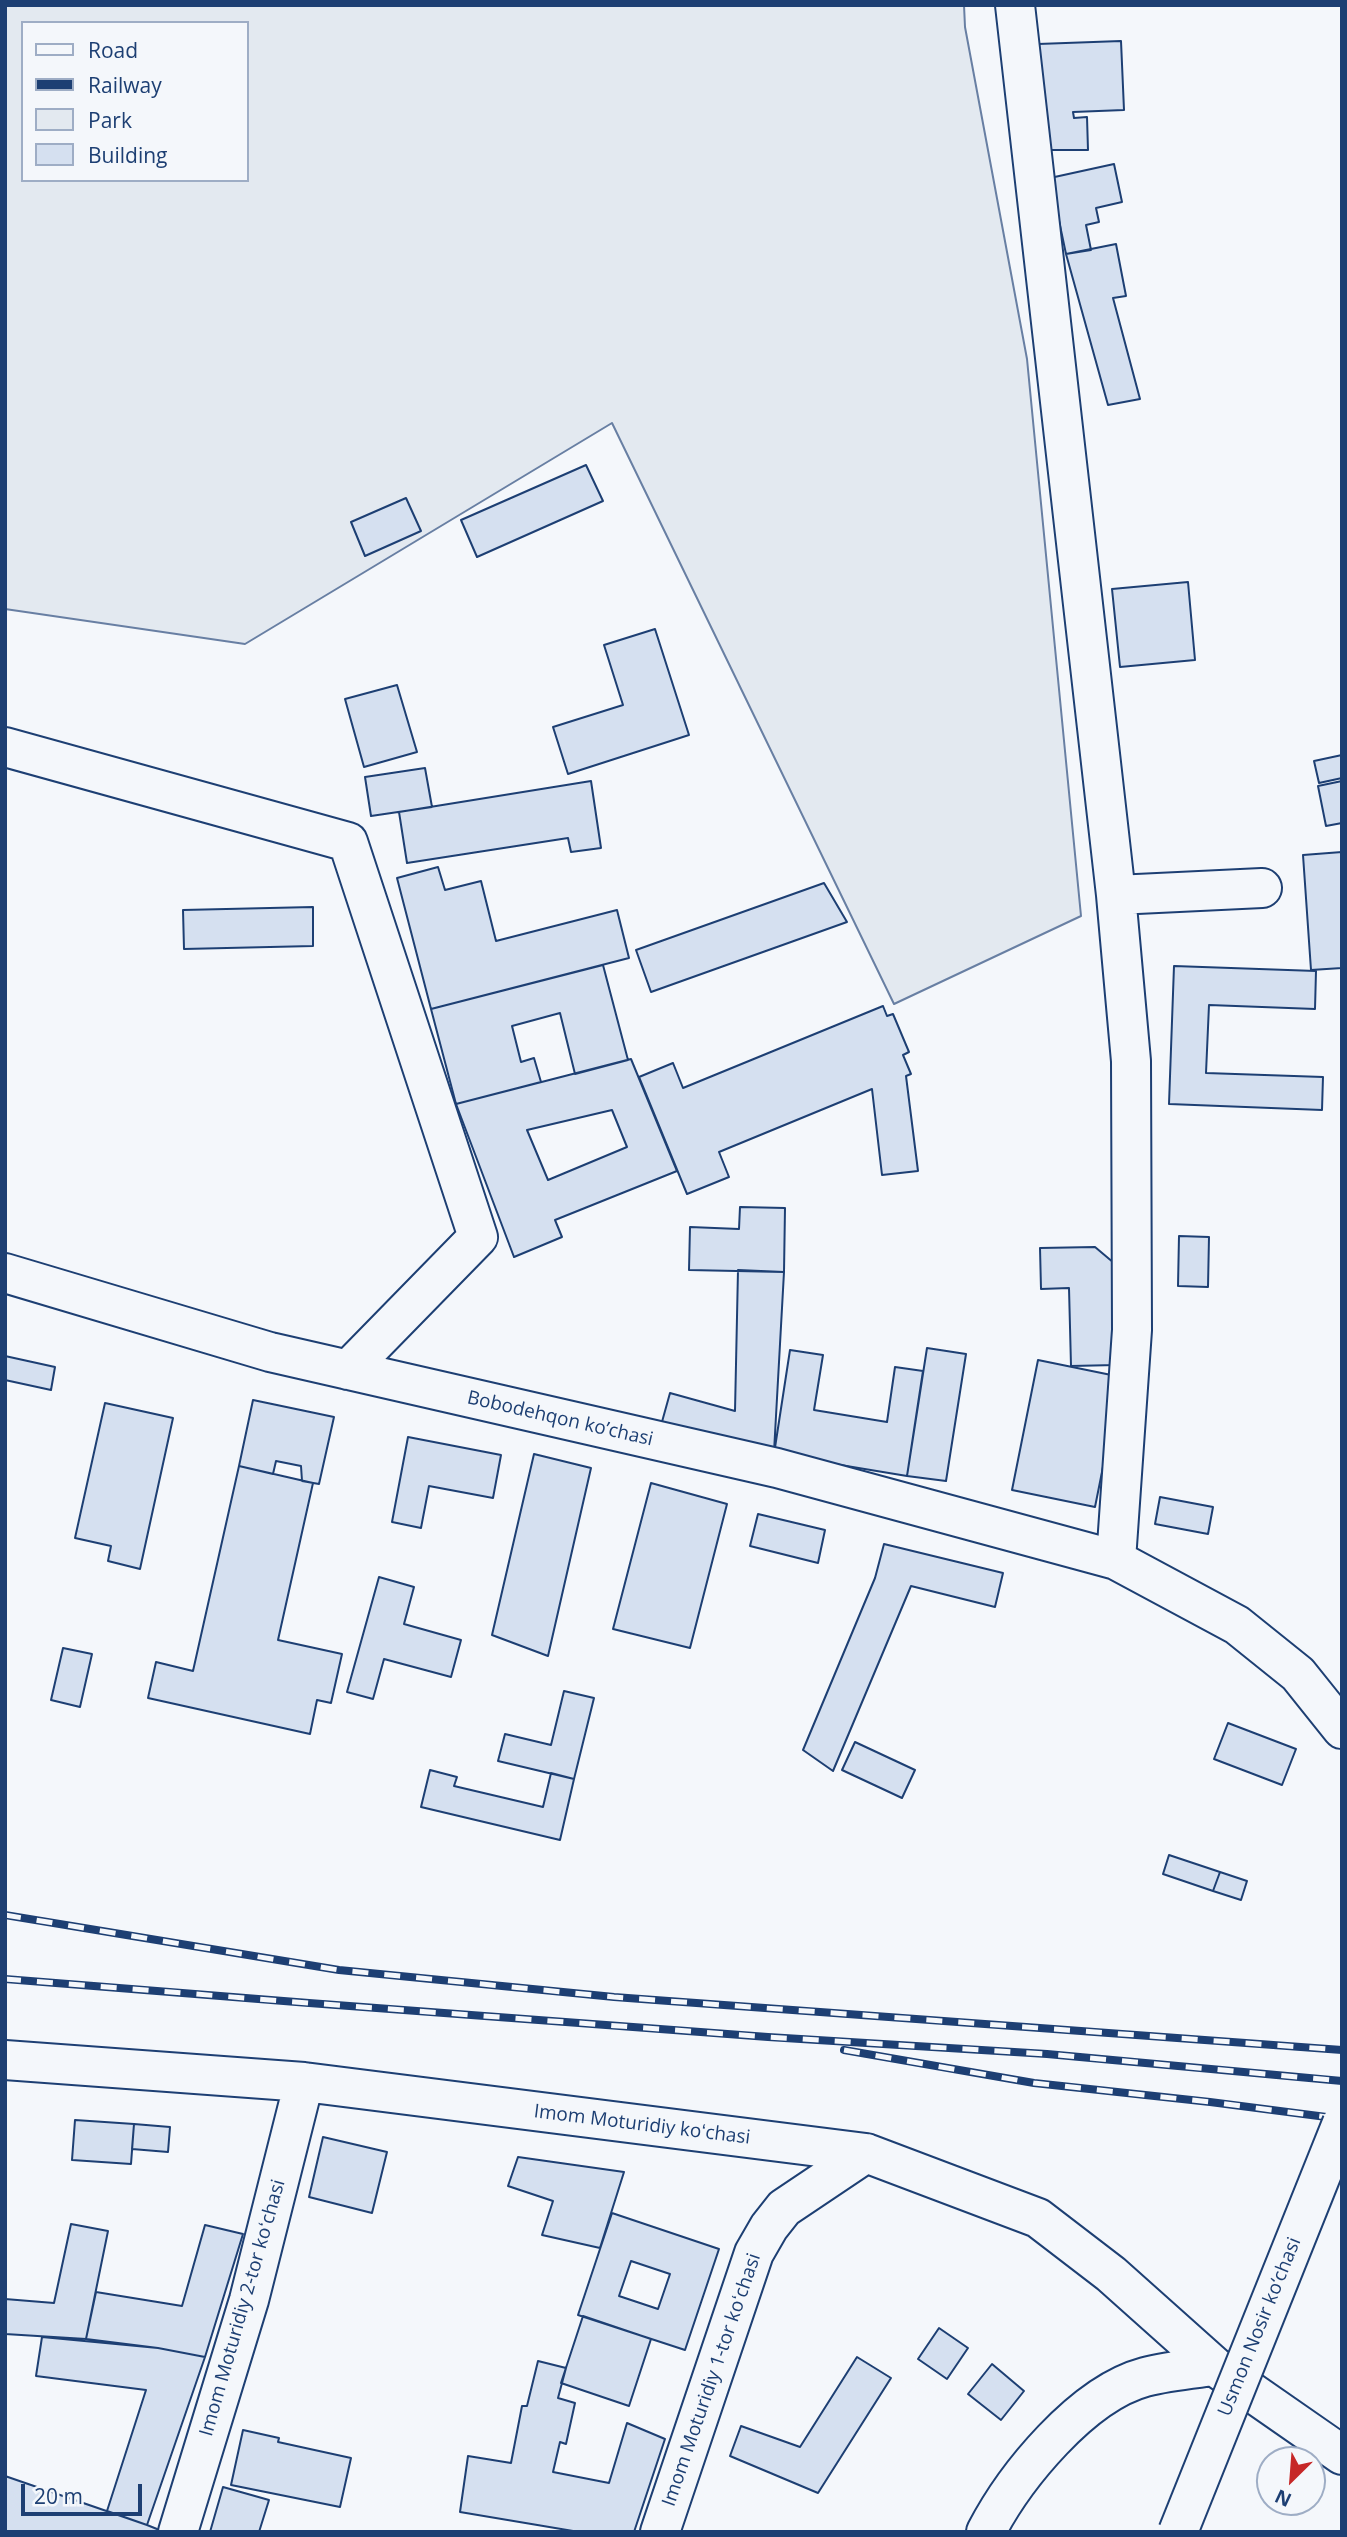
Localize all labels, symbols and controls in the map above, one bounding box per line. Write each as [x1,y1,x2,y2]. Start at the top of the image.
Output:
legend [21,21,248,182]
text: Road [88,36,138,64]
text: Railway [88,71,162,99]
text: Park [88,106,132,134]
text: Building [88,141,167,169]
street label: Bobodehqon koʼchasi [465,1387,655,1451]
street label: Imom Moturidiy koʻchasi [532,2100,752,2150]
street label: Imom Moturidiy 2-tor koʻchasi [195,2177,291,2439]
street label: Usmon Nosir ko‘chasi [1214,2234,1306,2420]
street label: Imom Moturidiy 1-tor koʻchasi [658,2251,766,2509]
north arrow [1256,2446,1326,2516]
scale bar [24,2470,145,2514]
text: 20 m [34,2482,83,2510]
text: N [1270,2483,1295,2513]

